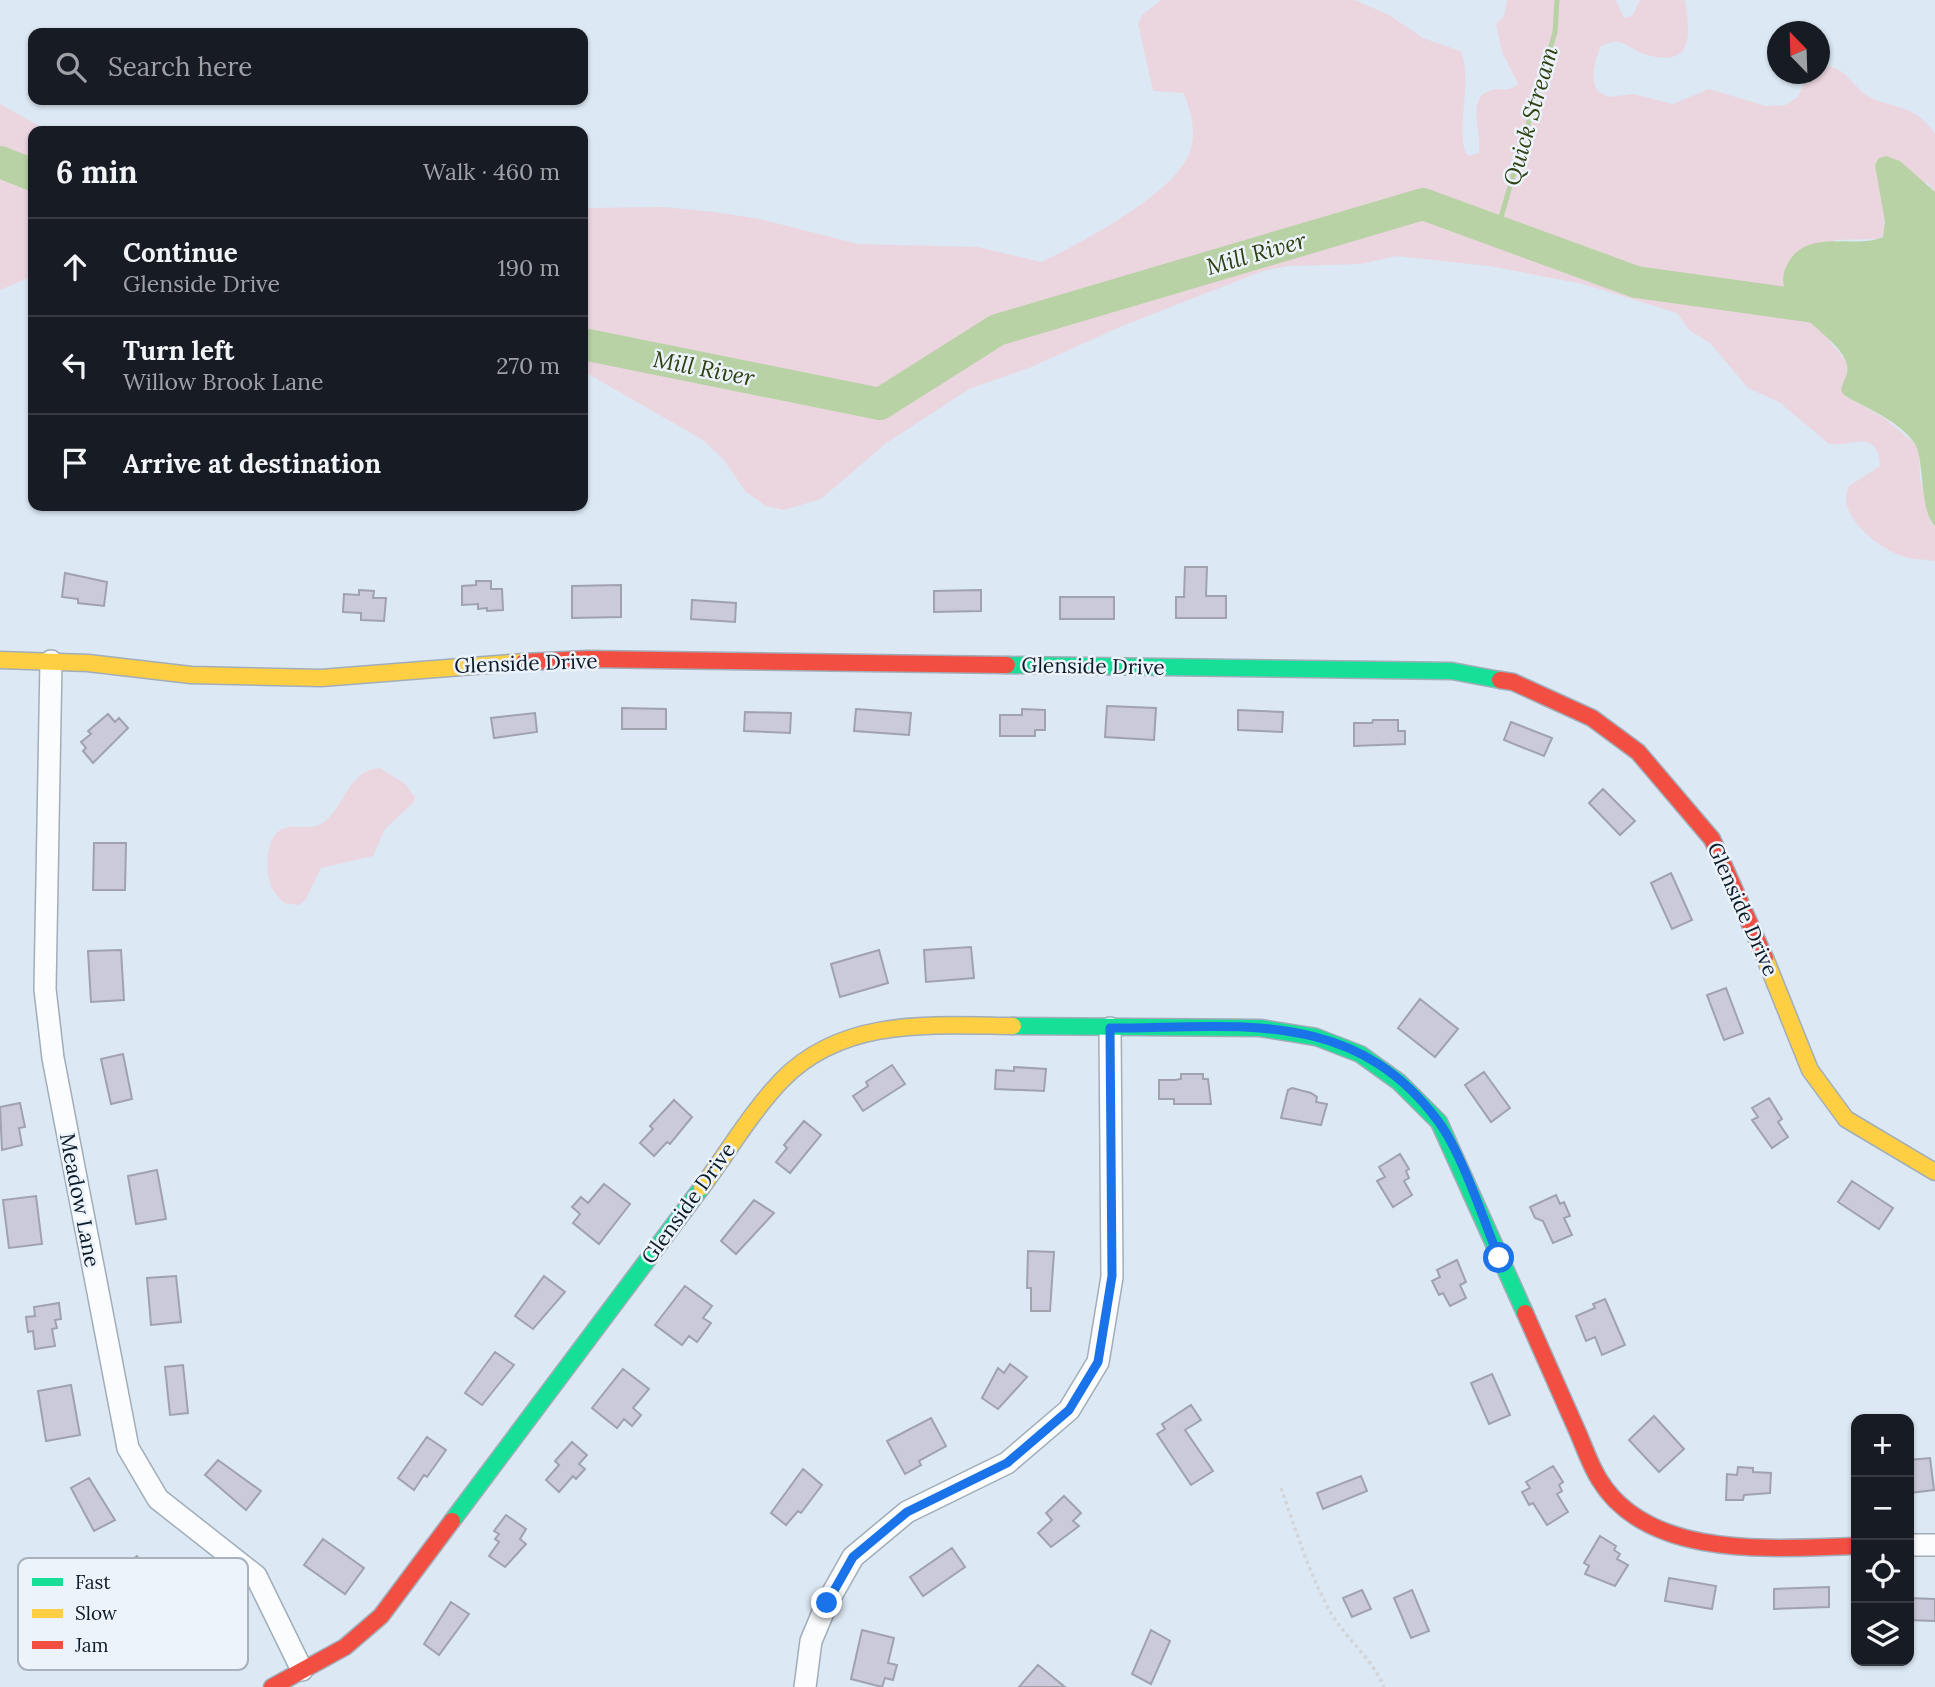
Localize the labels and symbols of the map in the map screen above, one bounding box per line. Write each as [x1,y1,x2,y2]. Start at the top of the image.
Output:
north arrow [1767,21,1830,84]
water label: Quick Stream [1496,43,1564,189]
water label: Mill River [1203,225,1310,281]
water label: Mill River [651,344,758,392]
street label: Glenside Drive [454,647,598,679]
street label: Glenside Drive [1021,651,1165,681]
street label: Glenside Drive [1701,838,1785,980]
street label: Meadow Lane [54,1131,106,1269]
street label: Glenside Drive [635,1137,741,1269]
route start [1483,1242,1514,1273]
legend [18,1558,248,1670]
text: Fast [75,1570,111,1594]
route end [811,1587,842,1618]
text: Slow [75,1601,118,1625]
text: Jam [74,1633,109,1657]

